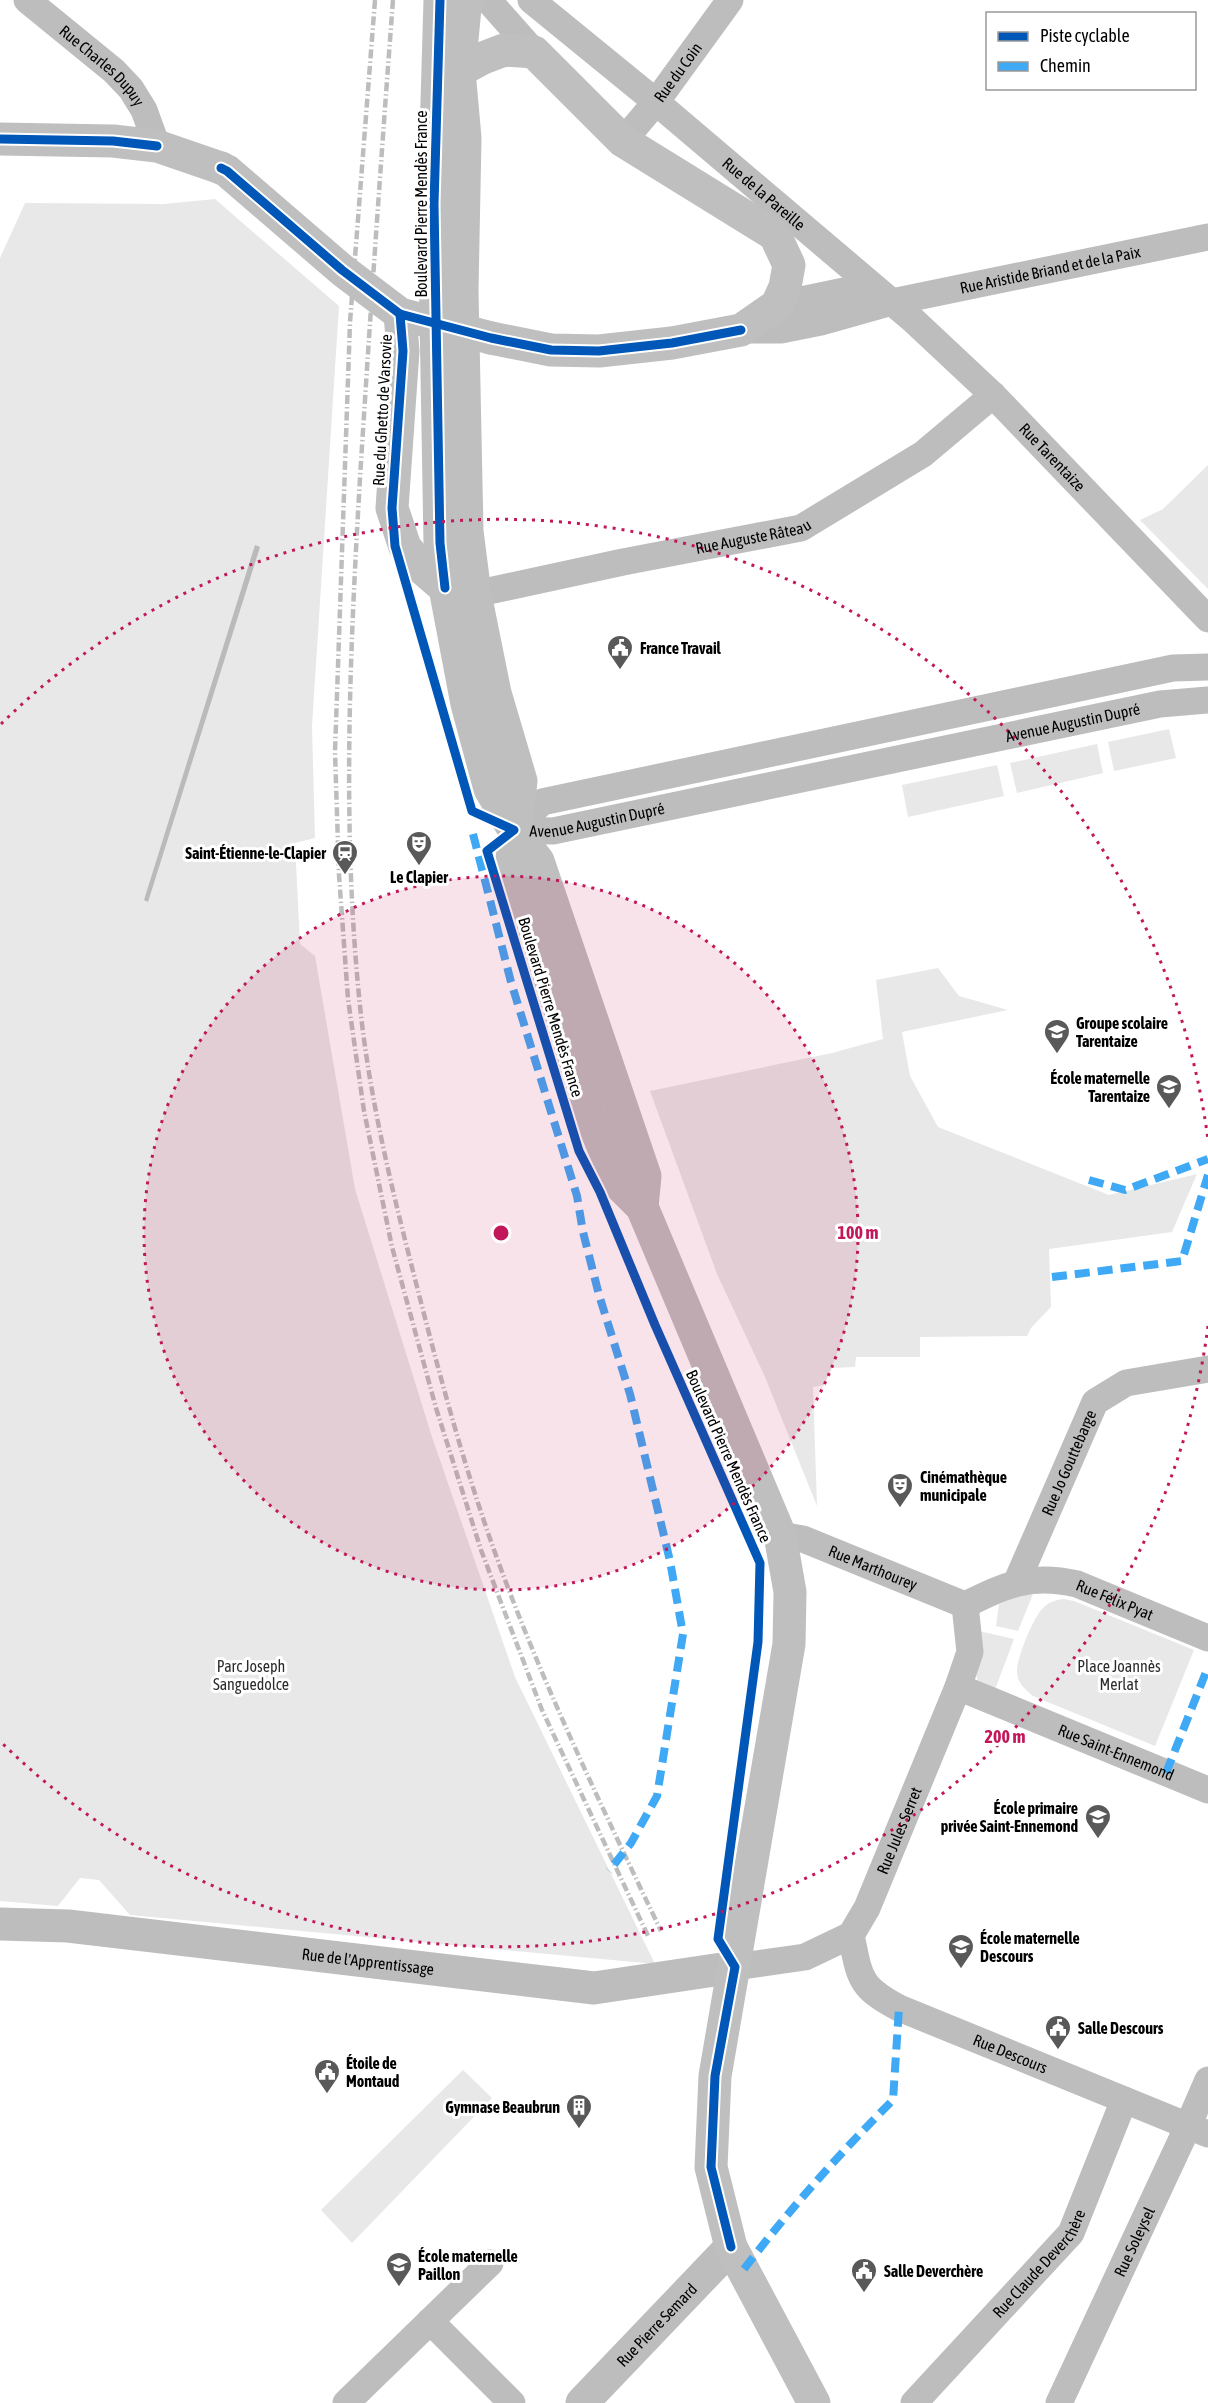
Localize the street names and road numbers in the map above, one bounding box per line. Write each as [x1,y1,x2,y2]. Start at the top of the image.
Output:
street label: Rue Charles Dupuy [56,21,148,110]
street label: Rue du Coin [650,39,705,105]
street label: Boulevard Pierre Mendès France [412,110,430,298]
street label: Rue de la Pareille [719,154,809,234]
street label: Rue Aristide Briand et de la Paix [958,242,1142,297]
street label: Rue du Ghetto de Varsovie [369,334,395,486]
street label: Rue Tarentaize [1016,419,1089,495]
street label: Rue Auguste Râteau [694,515,814,557]
street label: Avenue Augustin Dupré [1004,699,1142,745]
street label: Avenue Augustin Dupré [529,799,666,840]
street label: Boulevard Pierre Mendès France [515,915,587,1099]
street label: Boulevard Pierre Mendès France [683,1367,775,1545]
street label: Rue Jo Gouttebarge [1038,1407,1099,1518]
street label: Rue Marthourey [826,1541,920,1595]
street label: Rue Félix Pyat [1074,1576,1156,1624]
street label: Rue Saint-Ennemond [1056,1720,1177,1784]
street label: Rue Jules Serret [873,1784,925,1877]
street label: Rue de l'Apprentissage [301,1945,435,1978]
street label: Rue Descours [971,2030,1051,2077]
street label: Rue Soleysel [1110,2203,1158,2279]
street label: Rue Claude Deverchère [989,2207,1089,2321]
street label: Rue Pierre Semard [613,2280,700,2370]

